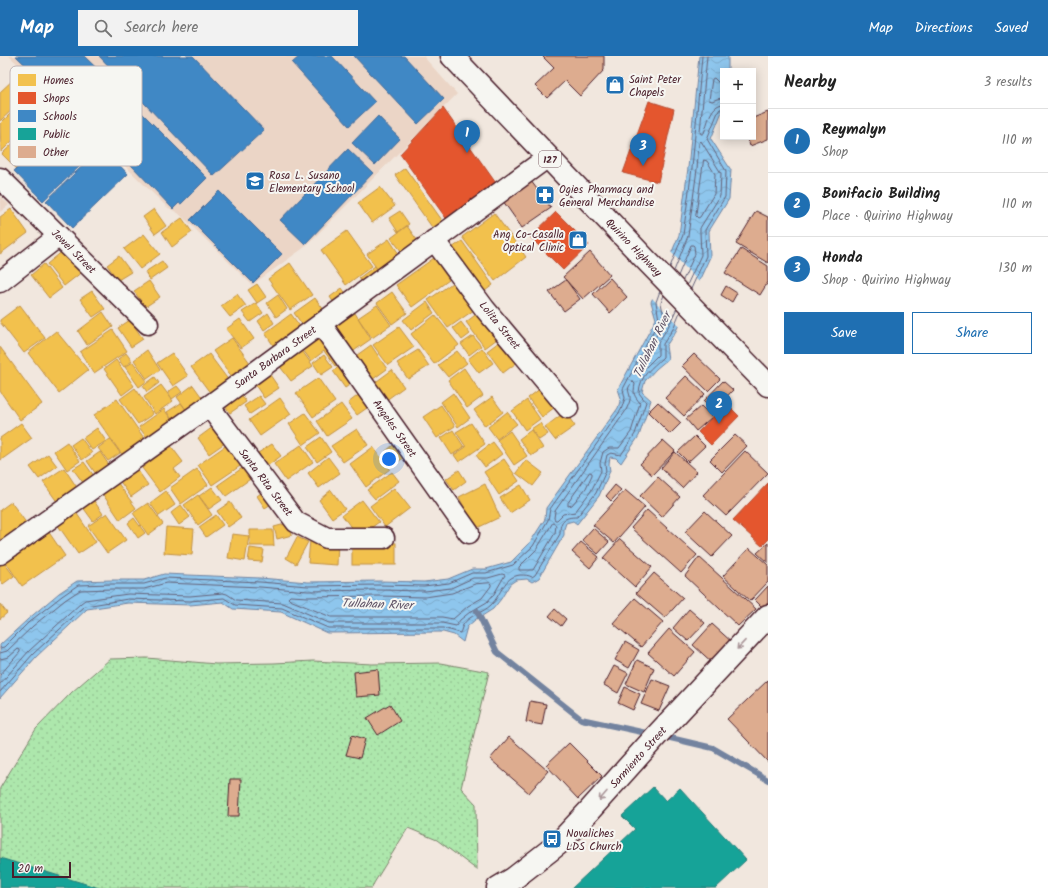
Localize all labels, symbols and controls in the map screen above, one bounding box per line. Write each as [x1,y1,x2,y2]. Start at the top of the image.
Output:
search box [78,10,358,46]
text: Map [20,13,54,43]
text: Search here [124,16,198,40]
icon: search [92,17,114,39]
text: Map [868,17,893,39]
text: Directions [915,17,973,39]
text: Saved [995,17,1028,39]
legend [10,66,142,166]
map controls [720,68,756,140]
button: + [720,68,756,104]
text: Nearby [784,69,836,96]
place label: Saint Peter Chapels [629,71,682,102]
text: Homes [43,72,74,90]
text: 3 results [984,72,1032,93]
shop icon: Saint Peter Chapels [604,74,626,96]
text: Shops [43,90,70,108]
button: − [720,104,756,140]
text: Schools [43,108,77,126]
text: Reymalyn [822,118,886,142]
pin: 1 [454,120,480,153]
text: Public [43,126,70,144]
text: 1 [795,130,799,151]
text: 110 m [1002,130,1032,151]
pin: 3 [630,133,656,166]
text: Shop [822,142,848,163]
text: Other [43,144,70,162]
road number: 127 [539,151,561,167]
place label: Rosa L. Susano Elementary School [269,167,355,198]
school or university icon: Rosa L. Susano Elementary School [244,170,266,192]
place label: Ogies Pharmacy and General Merchandise [559,181,654,212]
text: Bonifacio Building [822,182,941,206]
pharmacy icon: Ogies Pharmacy and General Merchandise [534,184,556,206]
text: 2 [793,194,801,215]
text: 110 m [1002,194,1032,215]
text: Place · Quirino Highway [822,206,952,227]
street label: Quirino Highway [601,214,666,282]
street label: Jewel Street [47,225,100,279]
place label: Ang Co-Casalla Optical Clinic [493,226,564,257]
shop icon: Ang Co-Casalla Optical Clinic [567,229,589,251]
text: Honda [822,246,863,270]
text: 3 [793,258,801,279]
text: 130 m [998,258,1032,279]
text: Shop · Quirino Highway [822,270,950,291]
street label: Lolita Street [474,297,525,354]
water label: Tullahan River [628,306,678,381]
button: Save [784,312,904,354]
button: Share [912,312,1032,354]
street label: Santa Barbara Street [230,321,321,394]
pin: 2 [706,391,732,424]
street label: Angeles Street [367,396,421,462]
street label: Santa Rita Street [233,445,297,521]
your location [379,449,399,469]
water label: Tullahan River [341,594,416,615]
one-way arrow [737,639,746,650]
street label: Sarmiento Street [606,722,672,793]
one-way arrow [598,791,607,801]
place label: Novaliches LDS Church [566,825,622,856]
bus stop icon: Novaliches LDS Church [541,828,563,850]
scale bar [12,860,71,879]
text: 20 m [18,860,43,878]

